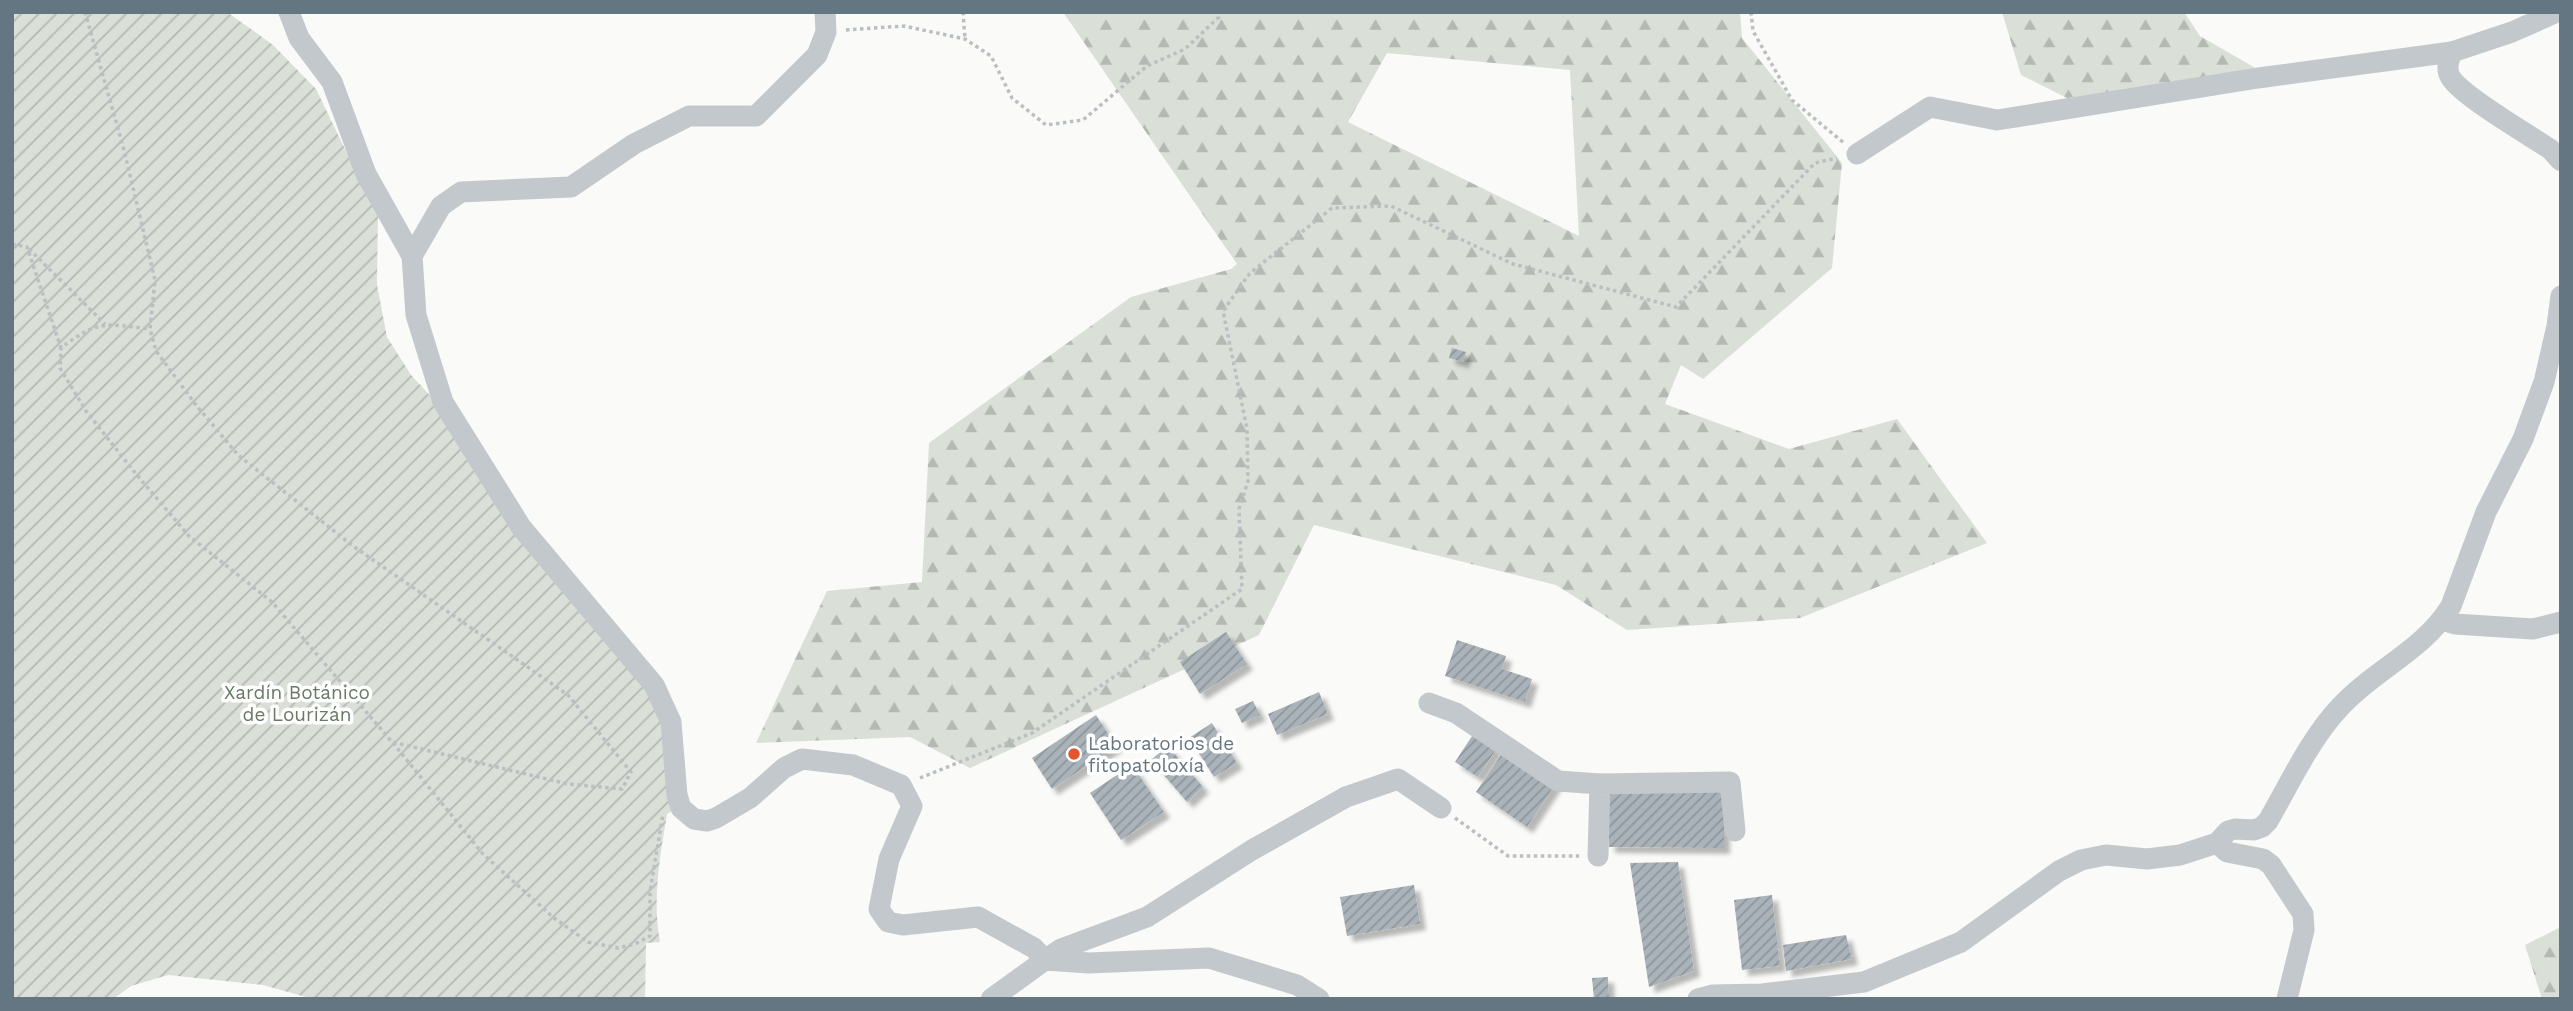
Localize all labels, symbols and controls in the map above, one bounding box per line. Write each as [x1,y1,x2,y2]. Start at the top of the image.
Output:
park label: Xardín Botánico de Lourizán [224,681,370,726]
place label: Laboratorios de fitopatoloxía [1088,732,1234,777]
marker: Laboratorios de fitopatoloxía [1066,746,1082,762]

